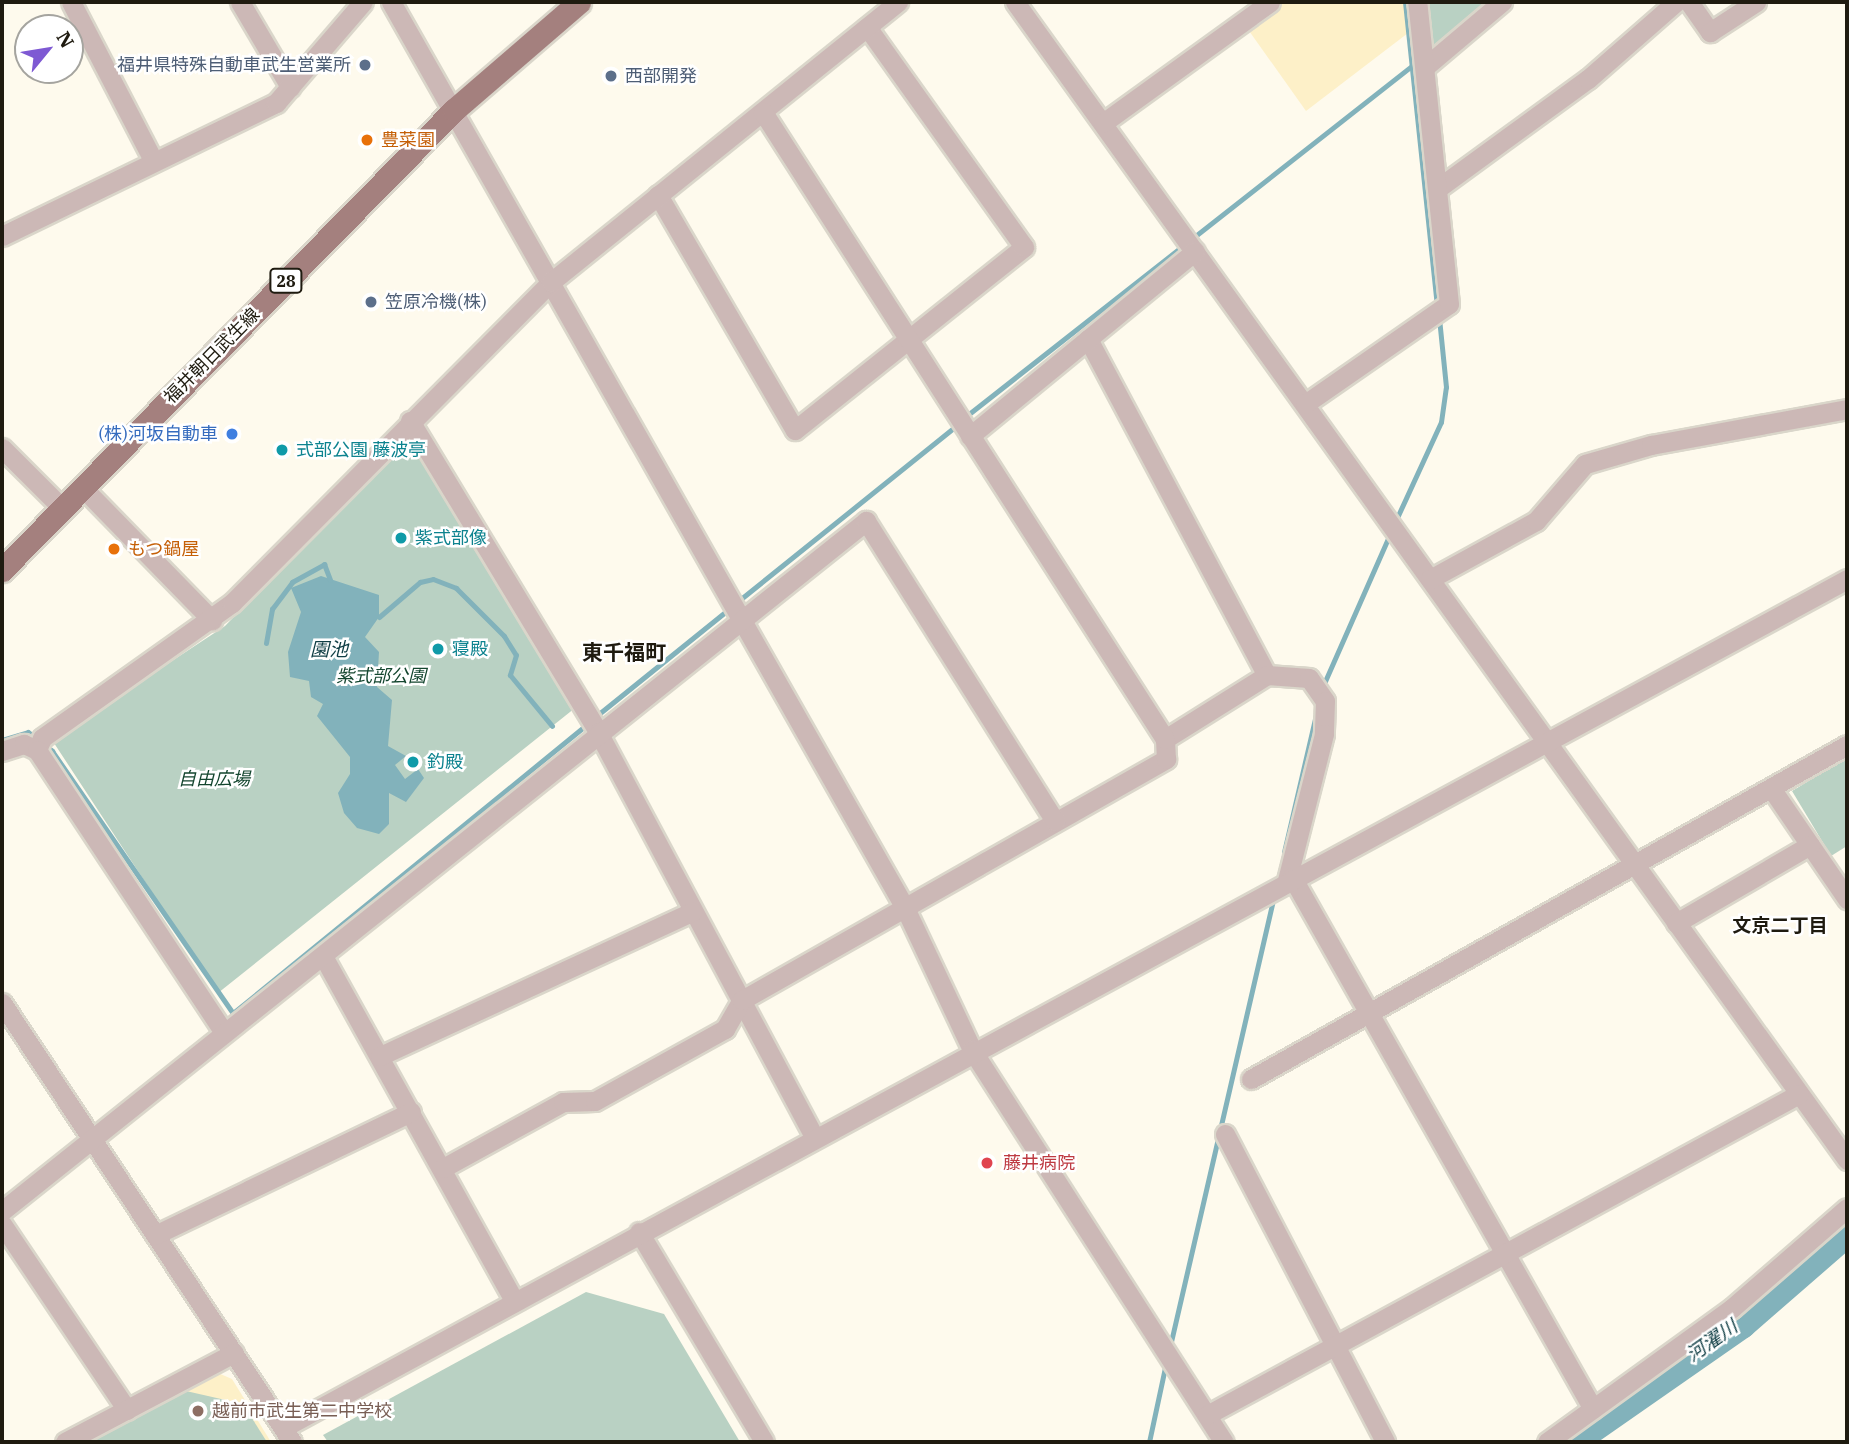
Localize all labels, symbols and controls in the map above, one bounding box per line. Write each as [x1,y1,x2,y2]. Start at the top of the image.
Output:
north arrow [14,14,84,84]
text: N [51,27,80,52]
place label: 福井県特殊自動車武生営業所 [117,54,351,76]
marker: 福井県特殊自動車武生営業所 [357,57,373,73]
place label: 西部開発 [625,65,697,87]
marker: 西部開発 [603,68,619,84]
place label: 豊菜園 [381,129,435,151]
marker: 豊菜園 [359,132,375,148]
road number: 28 [268,268,304,294]
place label: 笠原冷機(株) [385,291,487,313]
marker: 笠原冷機(株) [363,294,379,310]
street label: 福井朝日武生線 [160,304,264,408]
place label: (株)河坂自動車 [98,423,218,445]
marker: (株)河坂自動車 [224,426,240,442]
place label: 式部公園 藤波亭 [296,439,426,461]
marker: 式部公園 藤波亭 [274,442,290,458]
place label: 紫式部像 [415,527,487,549]
marker: 紫式部像 [393,530,409,546]
place label: もつ鍋屋 [128,538,200,560]
marker: もつ鍋屋 [106,541,122,557]
place label: 寝殿 [452,638,488,660]
water label: 園池 [310,639,348,661]
district label: 東千福町 [582,639,666,665]
marker: 寝殿 [430,641,446,657]
park label: 紫式部公園 [336,665,426,687]
place label: 釣殿 [427,751,463,773]
marker: 釣殿 [405,754,421,770]
park label: 自由広場 [178,768,250,790]
district label: 文京二丁目 [1733,915,1827,937]
place label: 藤井病院 [1003,1152,1075,1174]
marker: 藤井病院 [977,1153,997,1173]
water label: 河濯川 [1682,1315,1742,1367]
place label: 越前市武生第二中学校 [212,1400,392,1422]
marker: 越前市武生第二中学校 [190,1403,206,1419]

